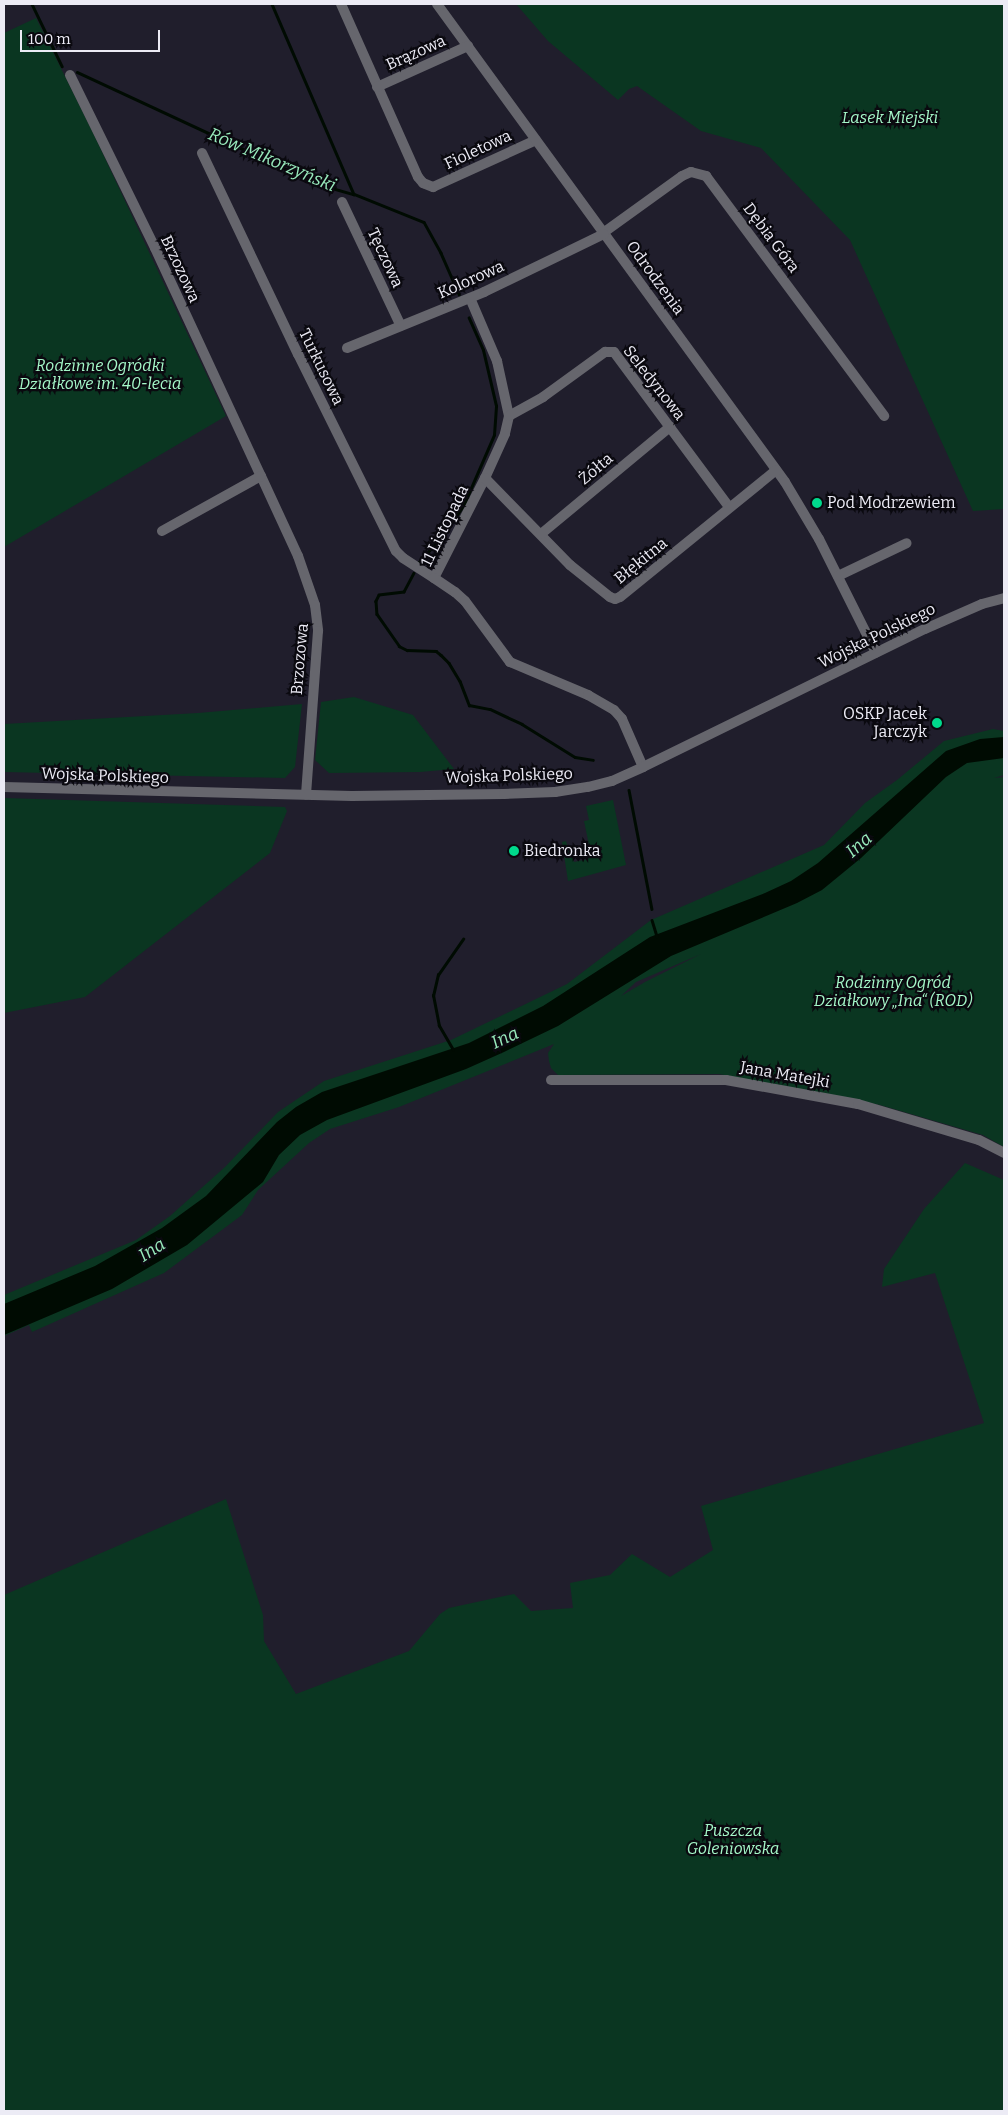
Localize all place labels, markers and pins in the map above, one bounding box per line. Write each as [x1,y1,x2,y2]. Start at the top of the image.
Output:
place label: Pod Modrzewiem [827,493,956,513]
marker: Pod Modrzewiem [811,497,823,509]
place label: OSKP Jacek Jarczyk [843,704,927,742]
marker: OSKP Jacek Jarczyk [931,717,943,729]
place label: Biedronka [524,841,600,861]
marker: Biedronka [508,845,520,857]

